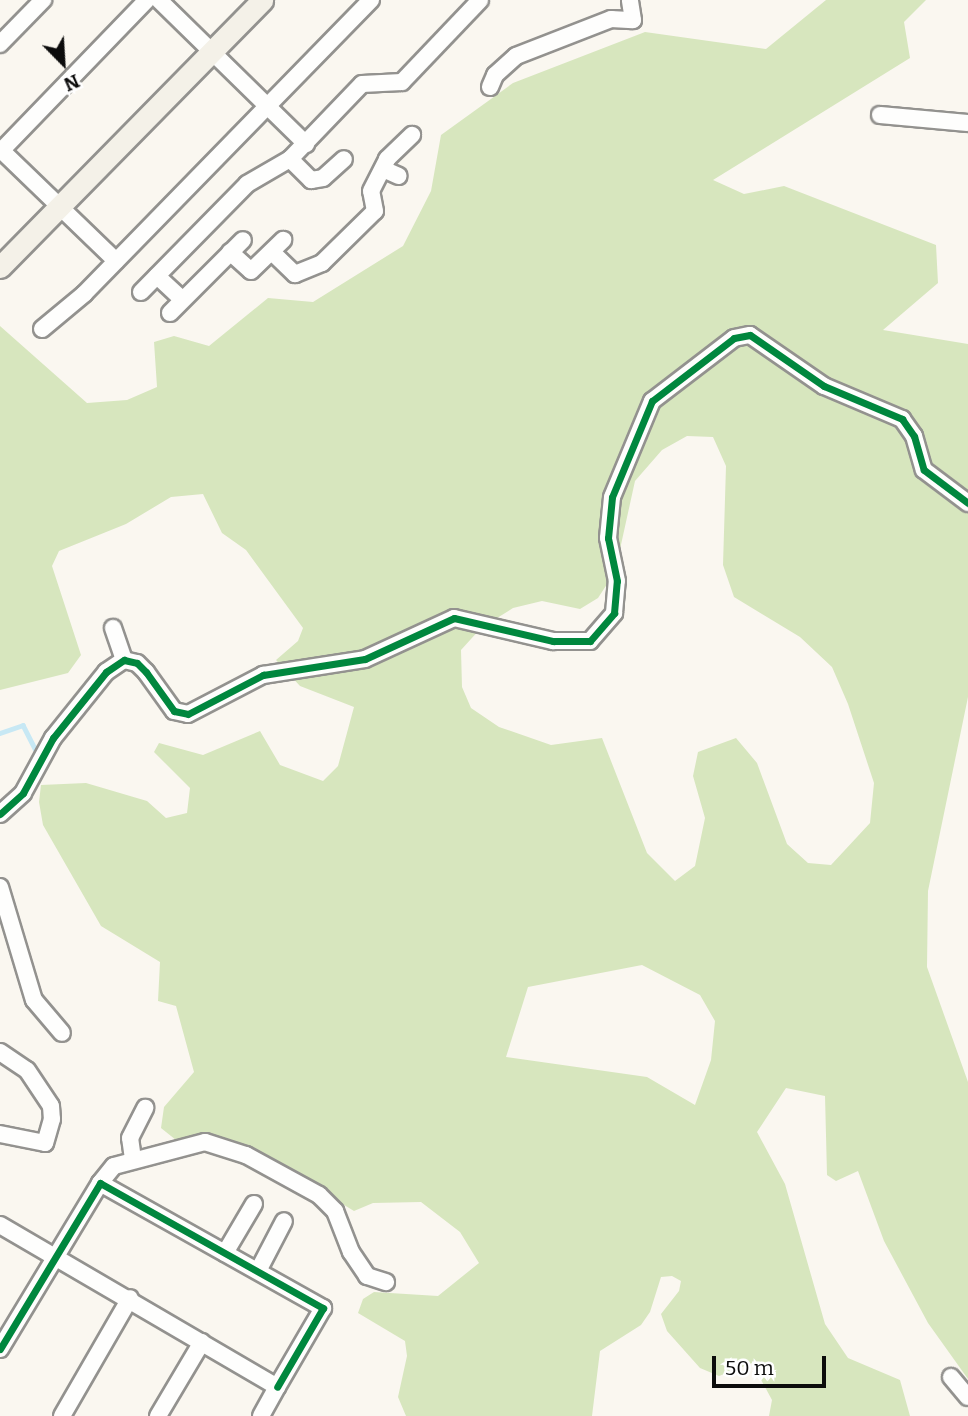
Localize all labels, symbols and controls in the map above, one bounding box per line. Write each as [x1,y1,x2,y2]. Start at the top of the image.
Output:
north arrow [28,28,98,98]
text: N [60,69,83,96]
scale bar [716,1342,830,1386]
text: 50 m [725,1355,774,1381]

